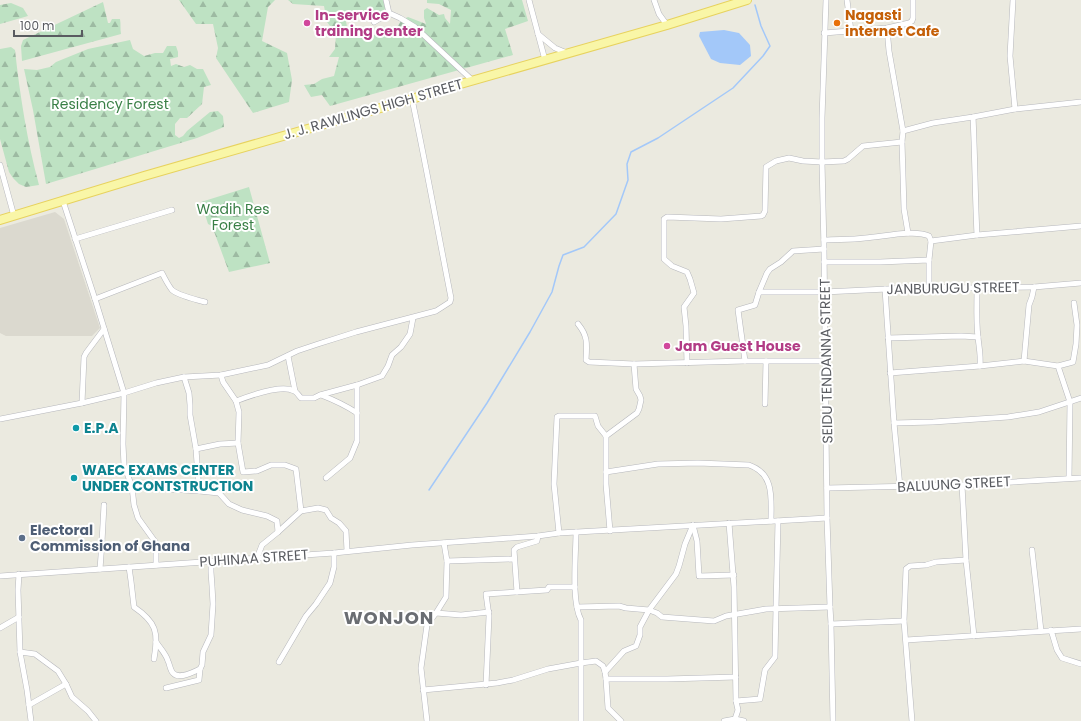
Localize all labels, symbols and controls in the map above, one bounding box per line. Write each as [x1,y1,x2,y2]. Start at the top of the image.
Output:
place label: In-service training center [315,5,423,41]
place label: Nagasti internet Cafe [845,5,940,41]
scale bar [14,12,82,38]
text: 100 m [20,17,54,34]
marker: In-service training center [302,18,312,28]
marker: Nagasti internet Cafe [832,18,842,28]
street label: J. J. RAWLINGS HIGH STREET [281,74,465,144]
park label: Residency Forest [51,94,169,114]
park label: Wadih Res Forest [196,199,270,235]
street label: JANBURUGU STREET [886,277,1020,299]
street label: SEIDU TENDANNA STREET [815,278,837,444]
place label: Jam Guest House [675,336,801,356]
marker: Jam Guest House [662,341,672,351]
place label: E.P.A [84,418,119,438]
marker: E.P.A [71,423,81,433]
place label: WAEC EXAMS CENTER UNDER CONTSTRUCTION [82,460,253,496]
street label: BALUUNG STREET [897,471,1012,497]
marker: WAEC EXAMS CENTER UNDER CONTSTRUCTION [69,473,79,483]
place label: Electoral Commission of Ghana [30,520,190,556]
marker: Electoral Commission of Ghana [17,533,27,543]
street label: PUHINAA STREET [199,544,310,572]
district label: WONJON [344,605,434,630]

